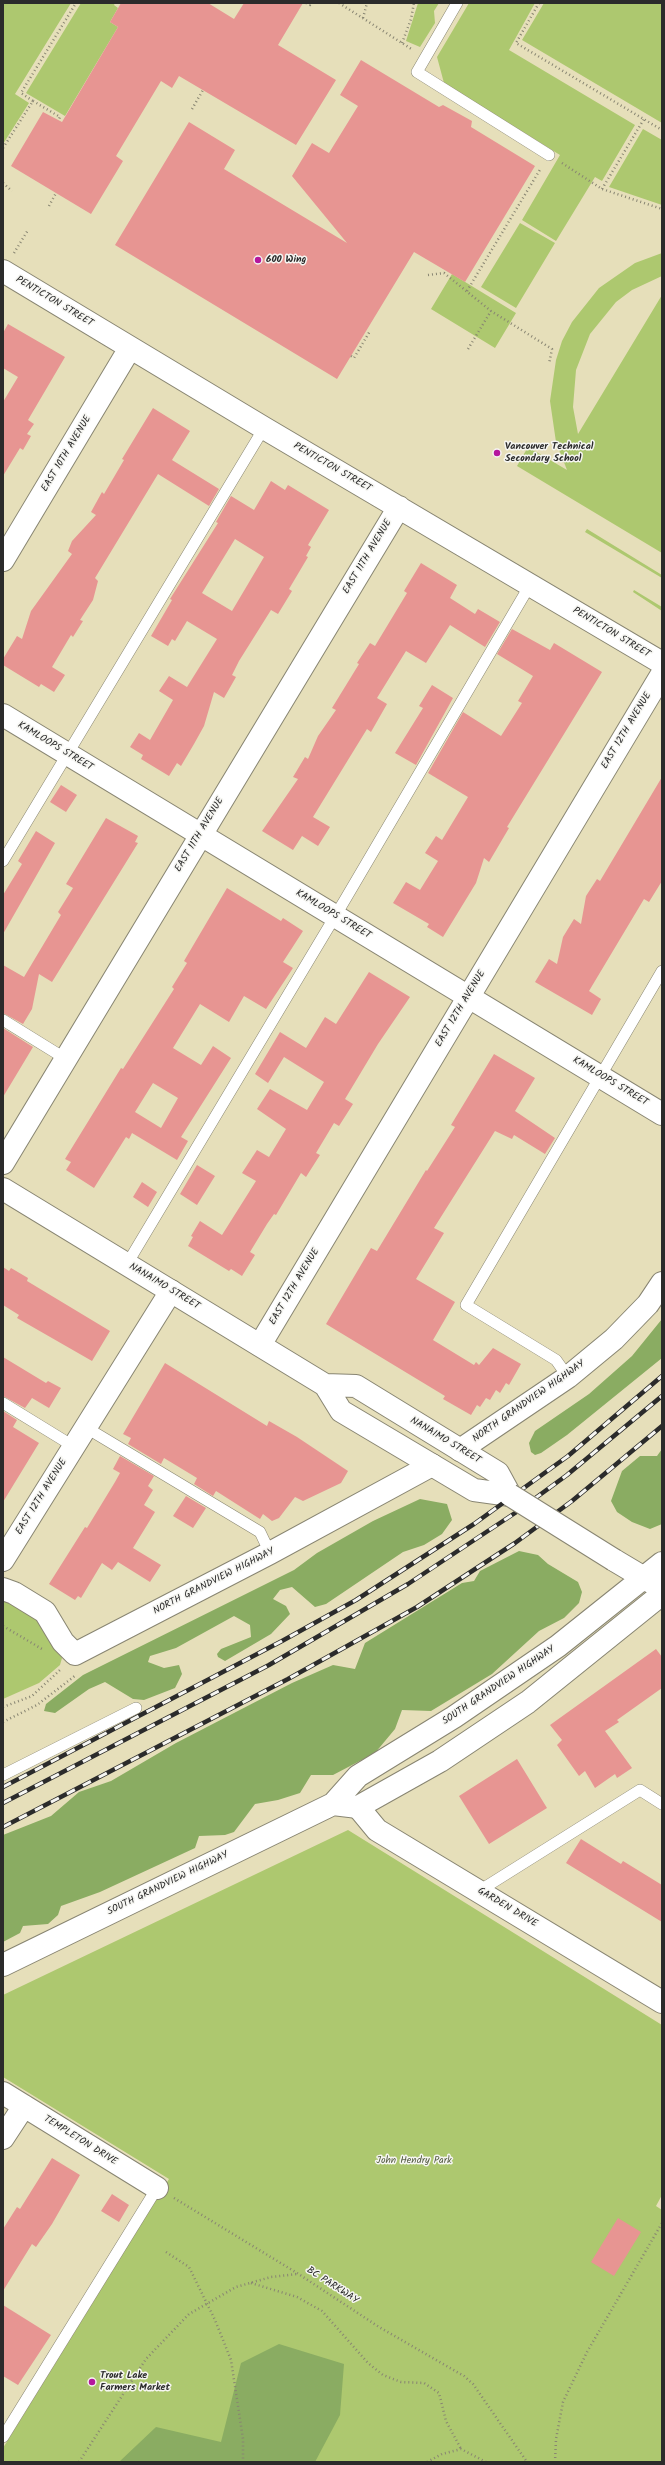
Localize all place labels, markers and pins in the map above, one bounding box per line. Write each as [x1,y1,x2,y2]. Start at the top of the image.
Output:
place label: 600 Wing [266,254,306,266]
marker: 600 Wing [253,255,263,265]
place label: Vancouver Technical Secondary School [505,441,593,464]
marker: Vancouver Technical Secondary School [492,448,502,458]
place label: Trout Lake Farmers Market [100,2370,170,2394]
marker: Trout Lake Farmers Market [87,2377,97,2387]

